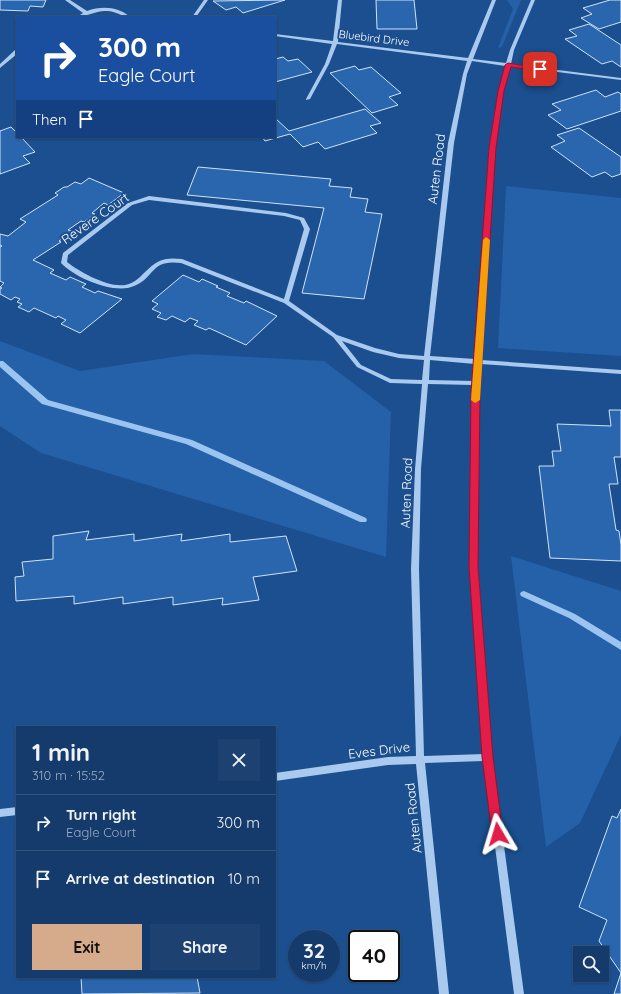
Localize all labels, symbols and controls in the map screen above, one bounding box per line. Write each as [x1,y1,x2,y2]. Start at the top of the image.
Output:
street label: Bluebird Drive [338,27,410,49]
text: 300 m [98,29,181,64]
icon: right [32,32,84,84]
pin [523,52,557,86]
icon: arrive [529,58,551,80]
text: Eagle Court [98,64,195,87]
icon: arrive [75,108,97,130]
text: Then [32,110,67,129]
street label: Auten Road [424,133,448,205]
street label: Revere Court [58,189,132,247]
street label: Auten Road [397,457,415,529]
text: 1 min [32,737,90,767]
street label: Eves Drive [347,738,411,762]
button: close [218,739,260,781]
text: 310 m · 15:52 [32,767,105,783]
street label: Auten Road [401,782,425,854]
text: Turn right [66,805,137,824]
icon: right [32,812,54,834]
text: 300 m [217,813,260,832]
position arrow [477,813,519,855]
text: Eagle Court [66,824,136,840]
icon: arrive [32,868,54,890]
text: Arrive at destination [66,869,215,888]
text: 10 m [228,869,260,888]
button: Exit [32,924,142,970]
button: Share [150,924,260,970]
speed limit sign: 40 [348,930,400,982]
text: 32 [303,938,325,963]
map controls [573,946,609,982]
button: search [573,946,609,982]
text: km/h [301,959,327,972]

